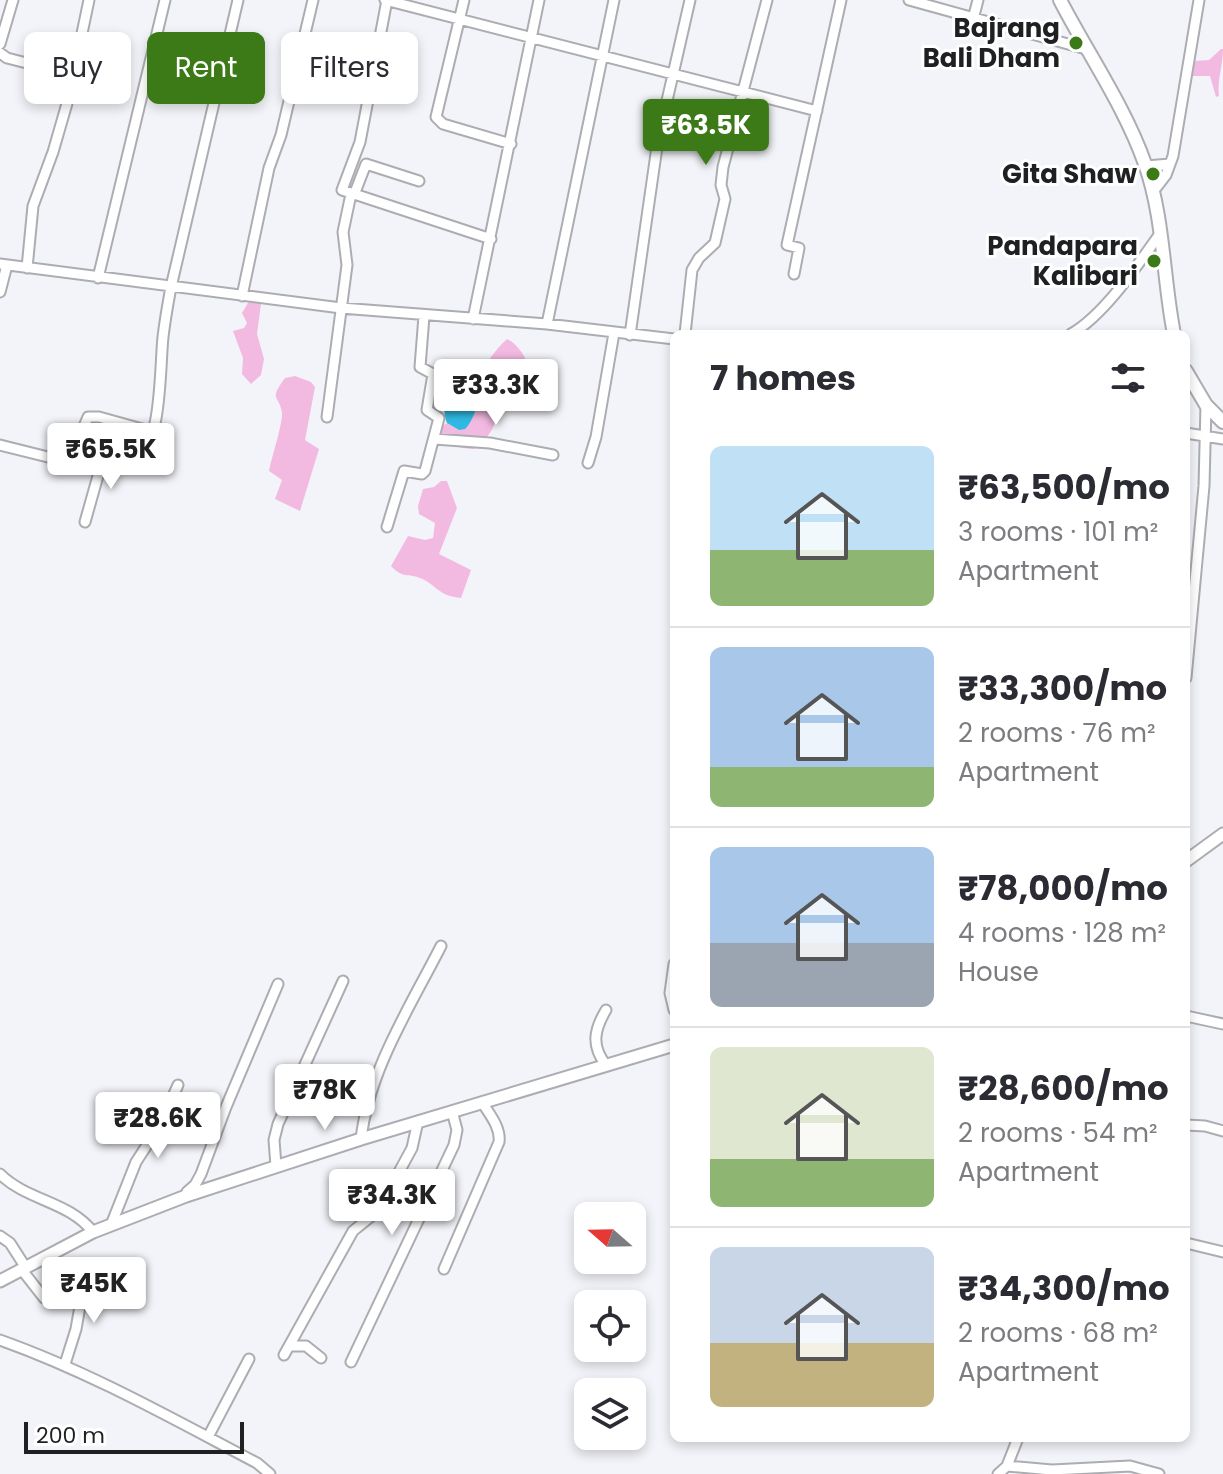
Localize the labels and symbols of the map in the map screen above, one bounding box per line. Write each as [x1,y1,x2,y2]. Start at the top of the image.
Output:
place label: Bajrang Bali Dham [923,10,1060,76]
marker: Bajrang Bali Dham [1067,34,1085,52]
pin: ₹63.5K [641,99,771,167]
place label: Gita Shaw [1002,156,1137,192]
marker: Gita Shaw [1144,165,1162,183]
place label: Pandapara Kalibari [987,228,1138,294]
marker: Pandapara Kalibari [1145,252,1163,270]
pin: ₹33.3K [431,359,561,427]
pin: ₹65.5K [46,423,176,491]
pin: ₹78K [278,1064,372,1132]
pin: ₹28.6K [93,1092,223,1160]
pin: ₹34.3K [327,1169,457,1237]
north arrow [574,1202,646,1274]
pin: ₹45K [47,1257,141,1325]
scale bar [24,1418,244,1454]

